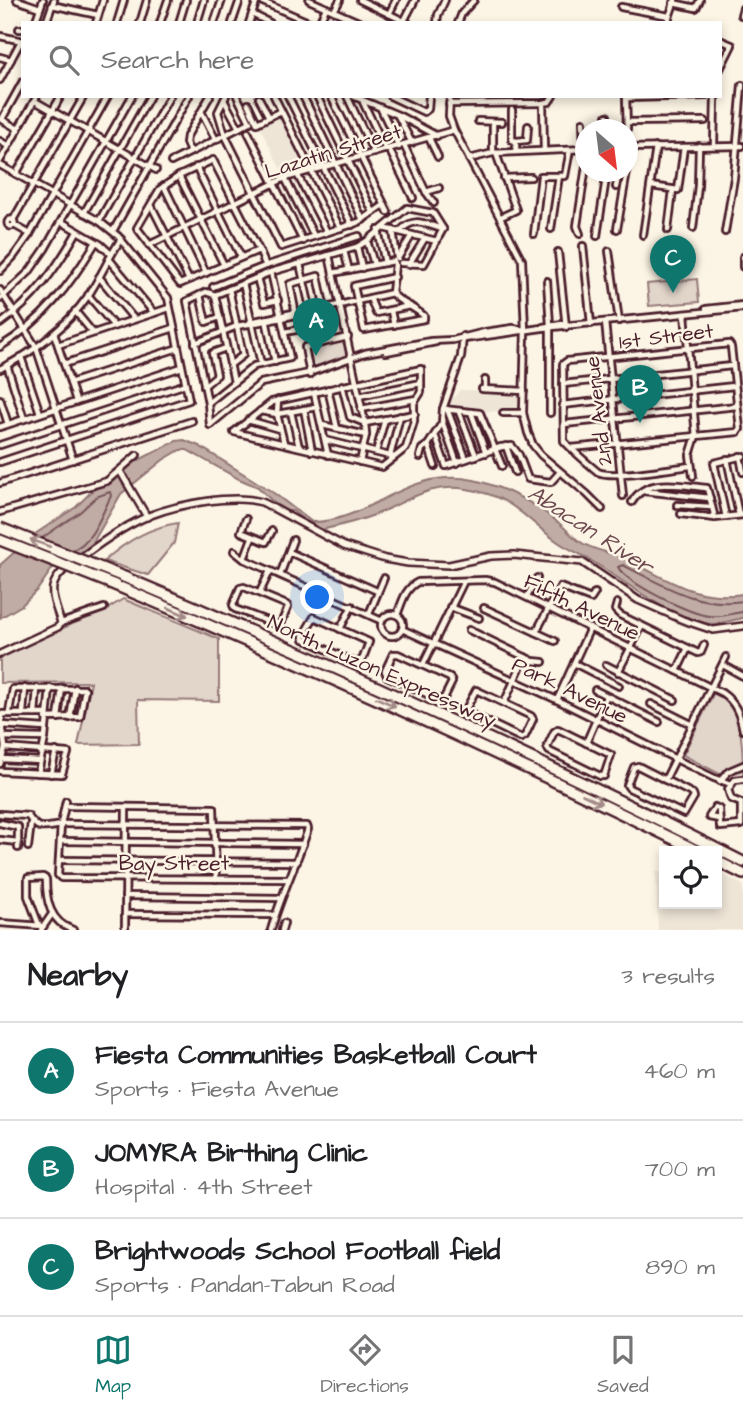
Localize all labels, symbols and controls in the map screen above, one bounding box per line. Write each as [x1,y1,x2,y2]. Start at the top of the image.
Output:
search box [21,21,722,98]
icon: search [45,41,83,79]
text: Search here [101,42,254,78]
street label: Lazatin Street [261,117,406,186]
north arrow [575,119,638,182]
pin: C [650,235,696,293]
pin: A [293,298,339,356]
street label: 1st Street [617,316,715,357]
street label: 2nd Avenue [577,355,620,467]
pin: B [617,365,663,423]
water label: Abacan River [522,477,661,584]
one-way arrow [29,535,51,548]
street label: Fifth Avenue [519,567,645,648]
your location [300,580,334,614]
one-way arrow [166,606,188,619]
street label: North Luzon Expressway [262,608,501,737]
street label: Park Avenue [507,650,632,731]
one-way arrow [375,696,397,709]
one-way arrow [581,793,602,806]
map controls [659,846,722,909]
button: locate [659,846,722,909]
street label: Bay Street [119,849,230,880]
text: Nearby [28,955,128,997]
text: 3 results [621,960,715,992]
text: Fiesta Communities Basketball Court [95,1037,537,1073]
text: A [44,1055,58,1087]
text: 460 m [643,1055,715,1087]
text: Sports · Fiesta Avenue [95,1073,339,1105]
text: JOMYRA Birthing Clinic [95,1135,368,1171]
text: B [43,1153,59,1185]
text: 700 m [645,1153,715,1185]
text: Hospital · 4th Street [95,1171,312,1203]
text: Brightwoods School Football field [95,1233,500,1269]
text: C [43,1251,59,1283]
text: 890 m [645,1251,715,1283]
text: Sports · Pandan-Tabun Road [95,1269,395,1301]
tab: Map [94,1331,132,1400]
tab: Directions [320,1331,409,1400]
tab: Saved [597,1331,649,1400]

